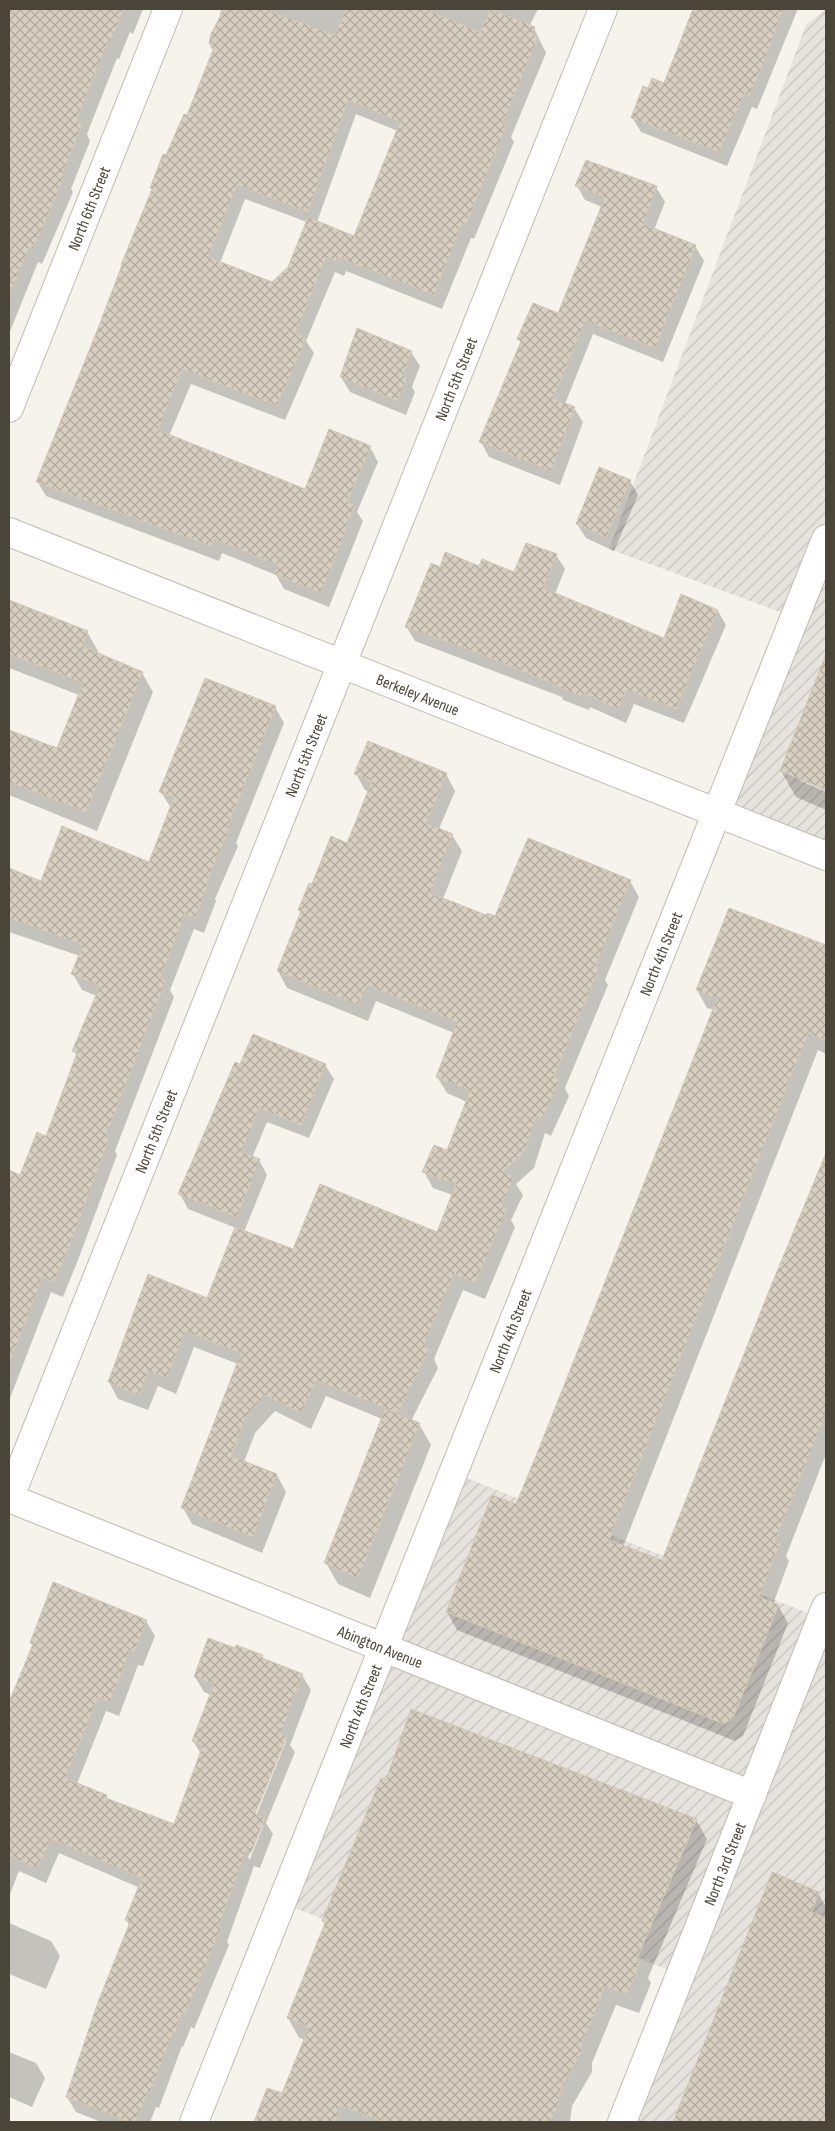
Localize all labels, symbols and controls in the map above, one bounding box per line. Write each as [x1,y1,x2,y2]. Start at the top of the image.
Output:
street label: North 6th Street [65,164,115,254]
street label: North 5th Street [432,335,482,424]
street label: Berkeley Avenue [373,671,462,721]
street label: North 5th Street [282,711,332,800]
street label: North 4th Street [637,909,687,999]
street label: North 5th Street [132,1087,182,1176]
street label: North 4th Street [486,1286,537,1376]
street label: Abington Avenue [334,1622,425,1673]
street label: North 4th Street [336,1662,387,1751]
street label: North 3rd Street [701,1820,751,1909]

